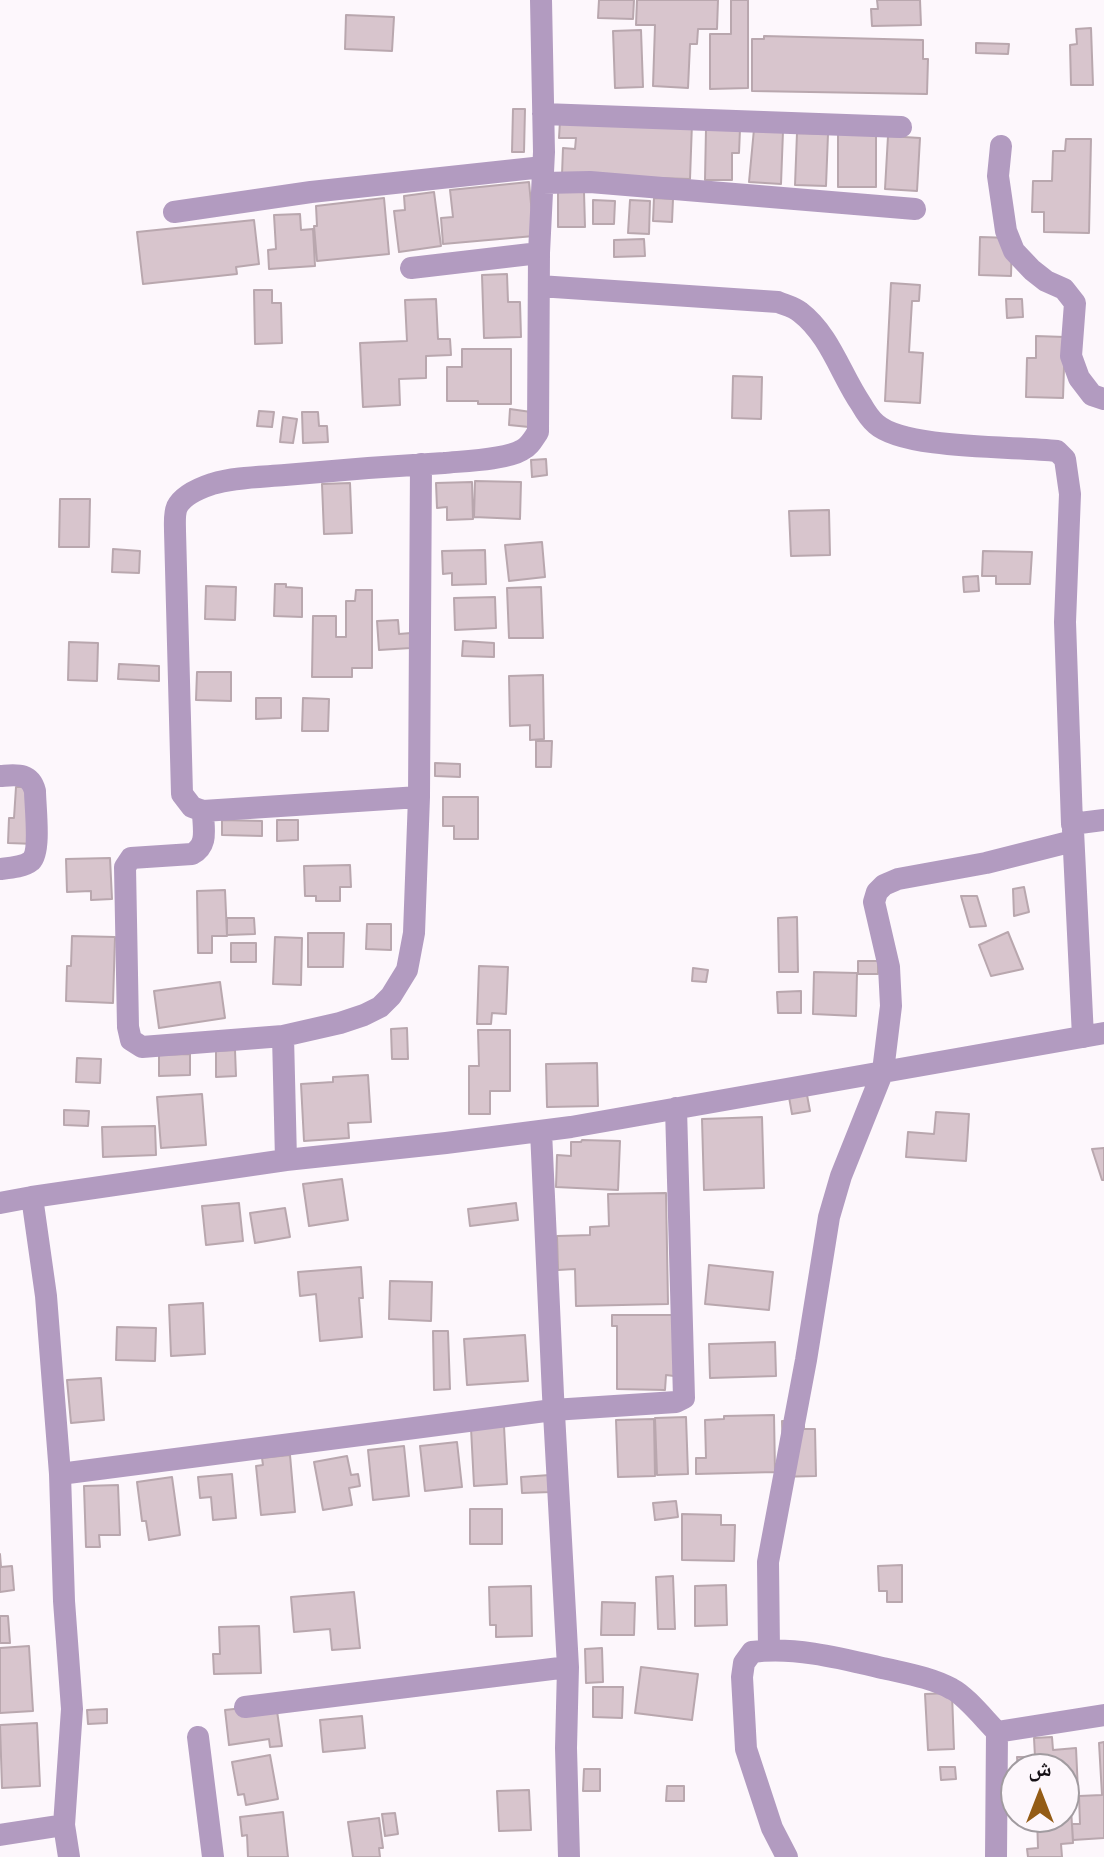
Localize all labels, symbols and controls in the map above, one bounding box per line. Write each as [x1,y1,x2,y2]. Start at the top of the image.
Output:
north arrow [1000,1753,1080,1833]
text: ش [1028,1757,1052,1784]

